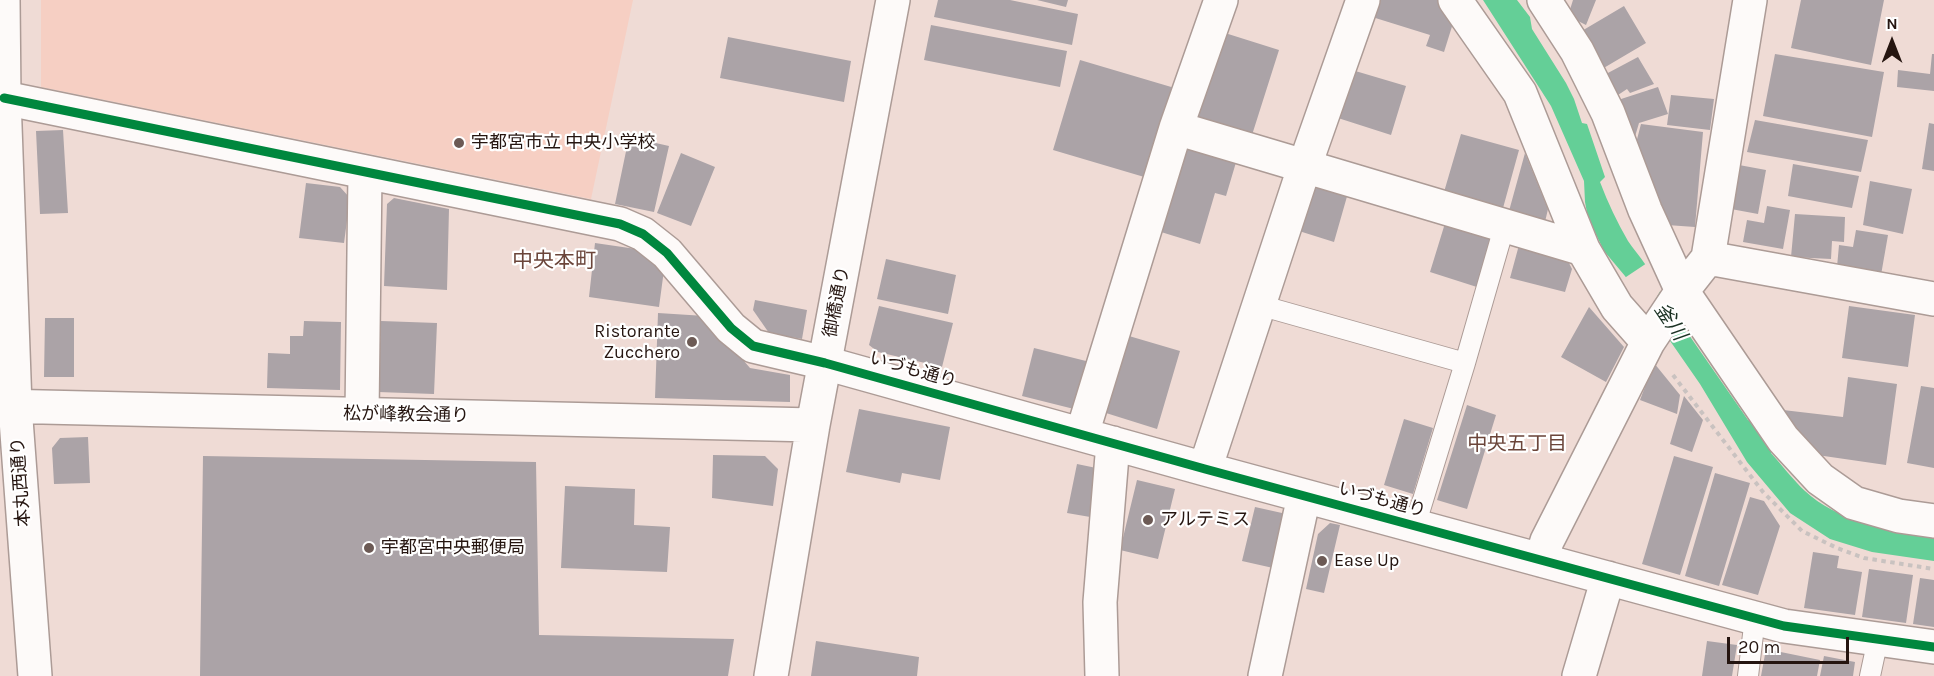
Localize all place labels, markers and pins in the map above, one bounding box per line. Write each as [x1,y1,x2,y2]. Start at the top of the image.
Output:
place label: 宇都宮市立 中央小学校 [471,132,655,154]
marker: 宇都宮市立 中央小学校 [452,136,466,150]
place label: Ristorante Zucchero [594,321,680,364]
marker: Ristorante Zucchero [685,335,699,349]
place label: アルテミス [1160,509,1250,531]
marker: アルテミス [1141,513,1155,527]
place label: 宇都宮中央郵便局 [381,537,525,559]
marker: 宇都宮中央郵便局 [362,541,376,555]
place label: Ease Up [1334,550,1399,572]
marker: Ease Up [1315,554,1329,568]

